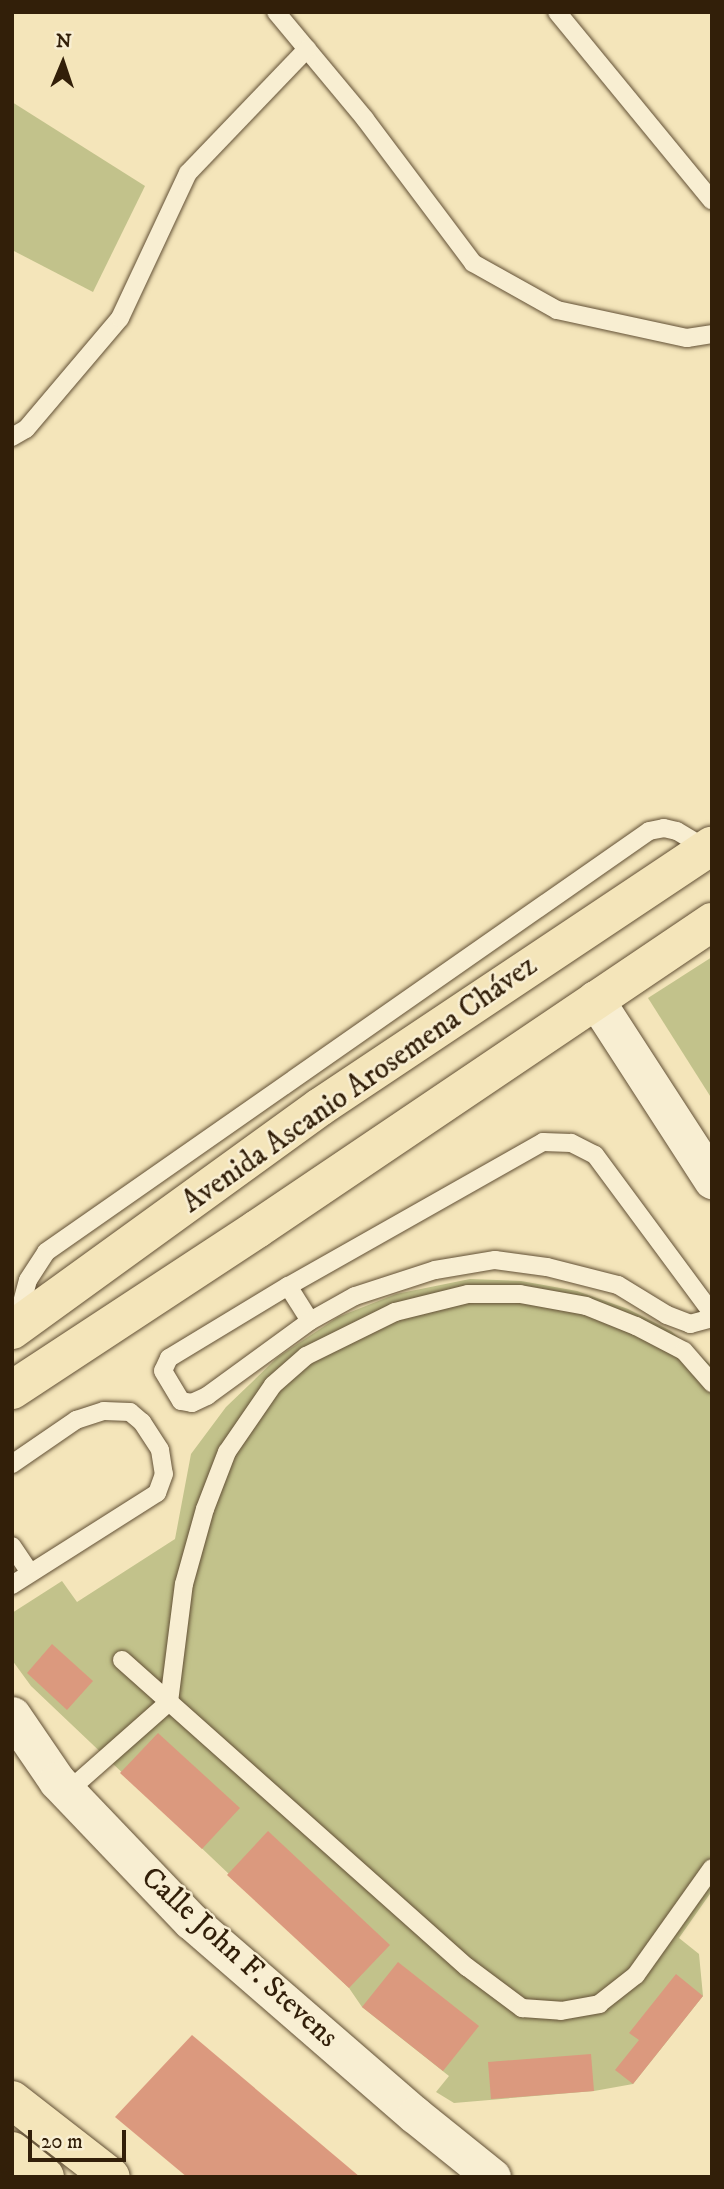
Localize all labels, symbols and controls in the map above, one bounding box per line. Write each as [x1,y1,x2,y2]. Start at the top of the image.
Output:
north arrow [28,28,98,98]
text: N [56,30,72,53]
street label: Avenida Ascanio Arosemena Chávez [176,948,544,1222]
street label: Calle John F. Stevens [133,1860,345,2056]
scale bar [32,2116,130,2160]
text: 20 m [41,2129,83,2155]

